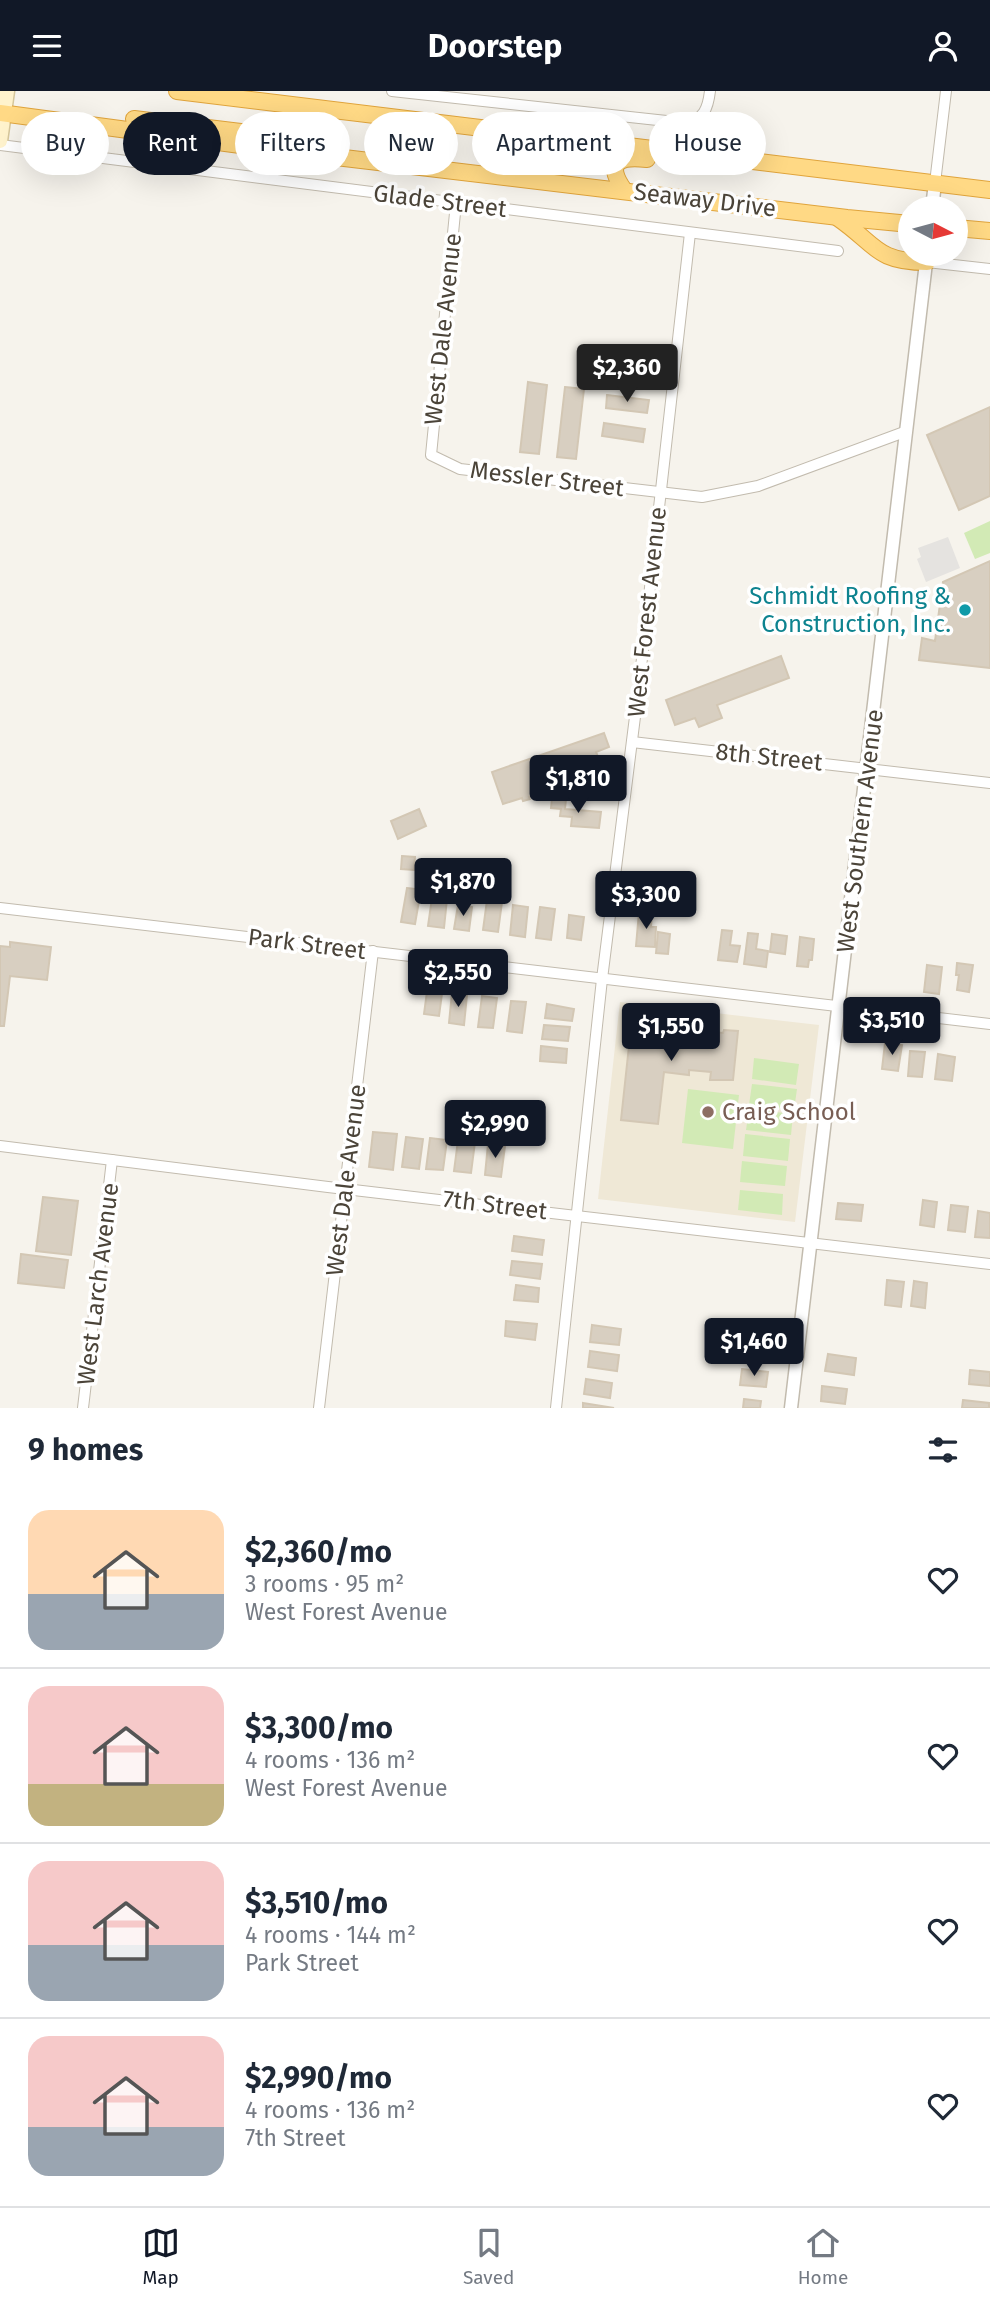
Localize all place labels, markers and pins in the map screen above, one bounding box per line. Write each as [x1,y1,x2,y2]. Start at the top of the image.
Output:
pin: $2,360 [570,345,684,404]
place label: Schmidt Roofing & Construction, Inc. [749,582,951,638]
marker: Schmidt Roofing & Construction, Inc. [957,602,973,618]
pin: $1,810 [521,755,635,815]
pin: $1,870 [406,859,520,918]
pin: $3,300 [589,871,703,931]
pin: $2,550 [401,949,515,1009]
pin: $3,510 [835,997,949,1057]
pin: $1,550 [614,1003,728,1063]
place label: Craig School [722,1098,856,1126]
pin: $2,990 [438,1101,552,1160]
marker: Craig School [700,1104,716,1120]
pin: $1,460 [697,1319,811,1378]

